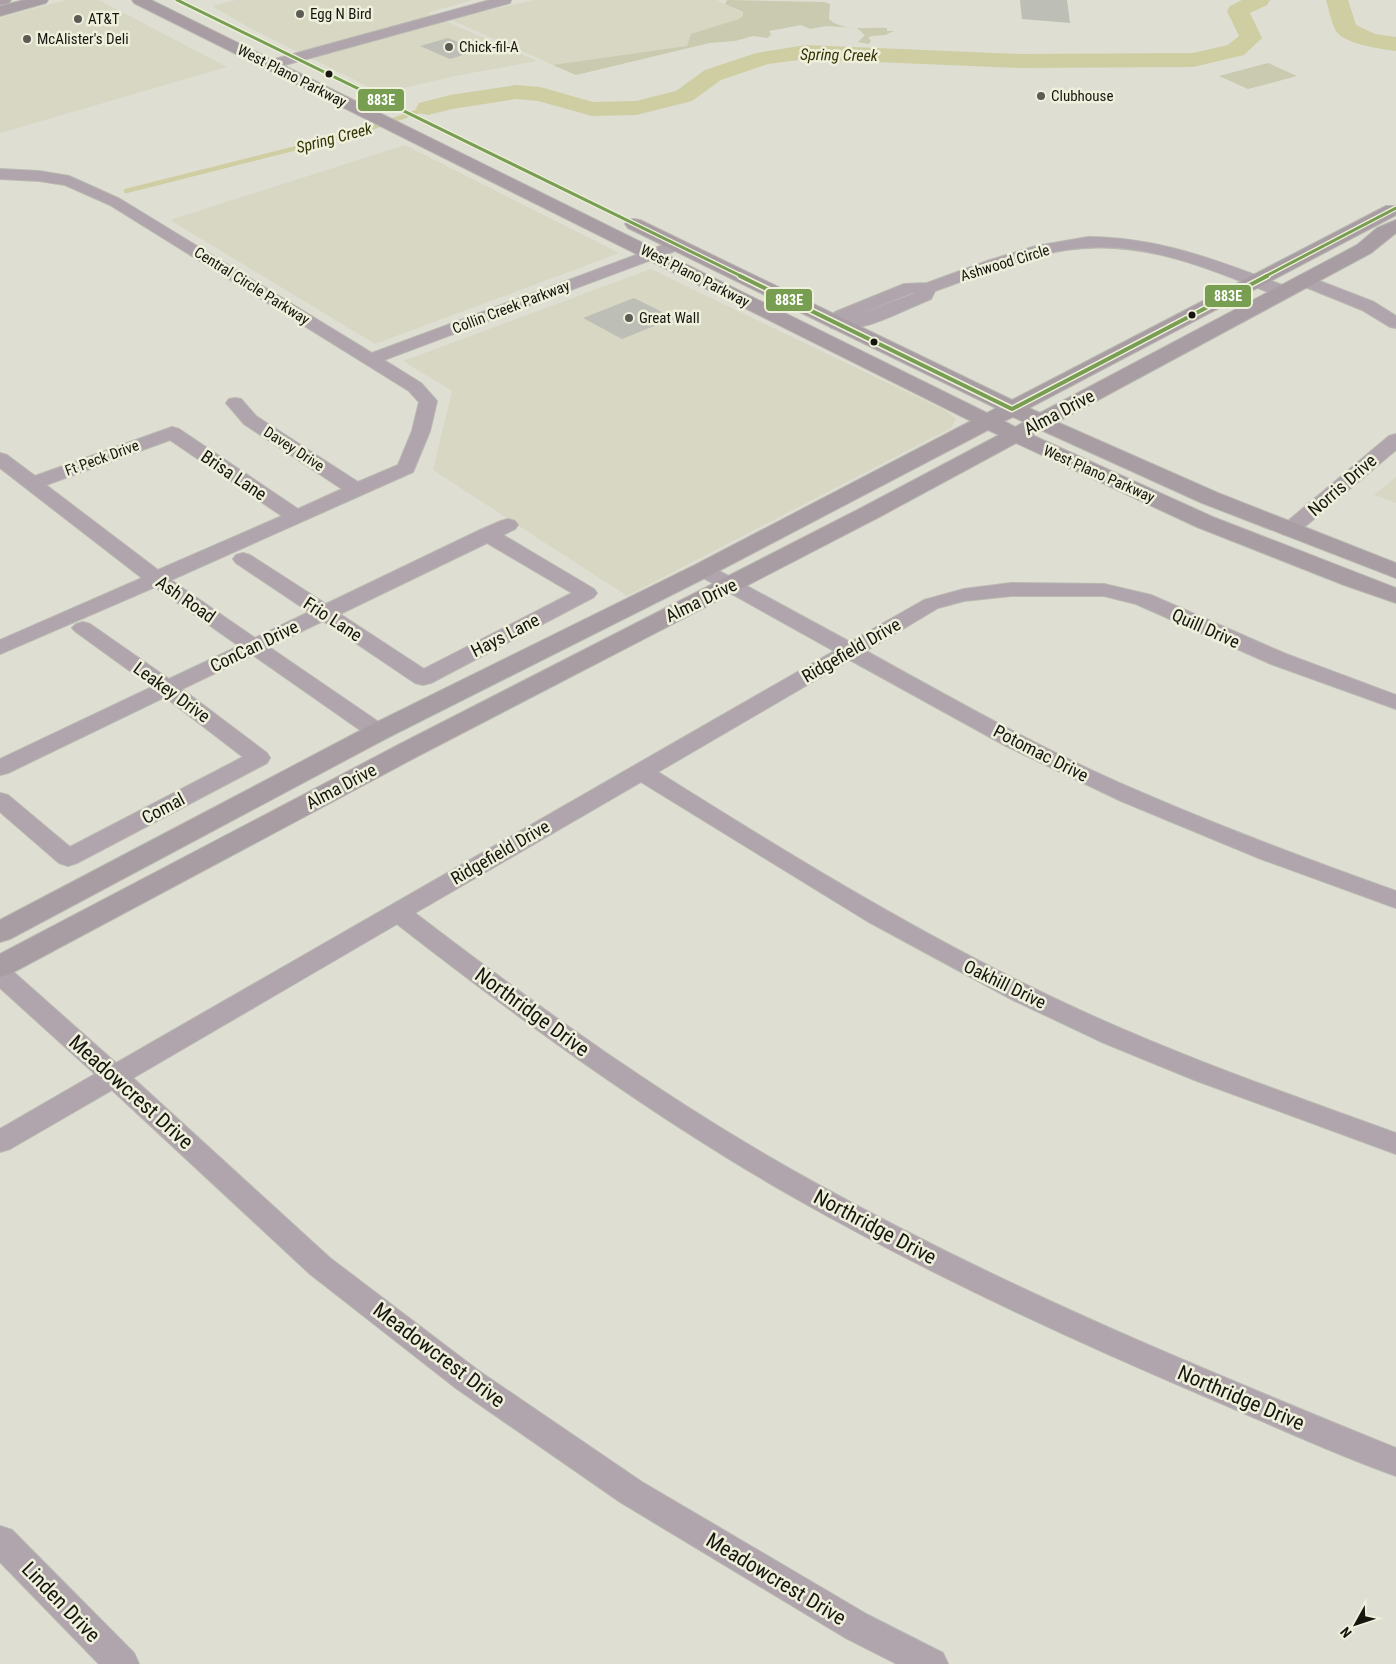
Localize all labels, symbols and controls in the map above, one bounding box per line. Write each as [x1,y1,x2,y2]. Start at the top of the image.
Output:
place label: Egg N Bird [310,5,372,23]
marker: Egg N Bird [294,8,306,20]
place label: AT&T [88,10,120,28]
marker: AT&T [72,13,84,25]
place label: McAlister's Deli [37,30,129,48]
marker: McAlister's Deli [21,33,33,45]
place label: Chick-fil-A [459,38,519,56]
street label: West Plano Parkway [234,41,350,111]
marker: Chick-fil-A [443,41,455,53]
water label: Spring Creek [800,45,879,65]
unlabelled marker [324,69,334,79]
place label: Clubhouse [1051,87,1114,105]
line badge: 883E [357,88,405,112]
marker: Clubhouse [1035,90,1047,102]
text: 883E [367,92,395,108]
water label: Spring Creek [294,119,375,157]
street label: West Plano Parkway [637,241,753,311]
street label: Ashwood Circle [958,241,1052,285]
street label: Central Circle Parkway [191,243,313,329]
street label: Collin Creek Parkway [450,276,572,338]
line badge: 883E [1204,284,1252,308]
line badge: 883E [765,288,813,312]
text: 883E [1214,288,1242,304]
text: 883E [775,292,803,308]
place label: Great Wall [639,309,700,327]
unlabelled marker [1187,310,1197,320]
marker: Great Wall [623,312,635,324]
unlabelled marker [869,337,879,347]
street label: Alma Drive [1020,385,1098,439]
street label: Davey Drive [260,423,328,475]
street label: Ft Peck Drive [63,436,141,480]
street label: West Plano Parkway [1041,441,1157,507]
street label: Brisa Lane [197,445,271,505]
street label: Norris Drive [1304,450,1380,520]
street label: Ash Road [152,571,220,627]
street label: Alma Drive [662,574,740,626]
street label: Frio Lane [300,592,366,646]
street label: Quill Drive [1169,604,1243,652]
street label: Hays Lane [467,609,543,661]
street label: Ridgefield Drive [798,613,904,687]
street label: ConCan Drive [206,616,302,676]
street label: Leakey Drive [130,657,214,727]
street label: Potomac Drive [990,720,1092,786]
street label: Alma Drive [302,759,380,813]
street label: Comal [138,788,188,828]
street label: Ridgefield Drive [447,815,553,889]
street label: Oakhill Drive [961,955,1049,1013]
street label: Northridge Drive [470,963,594,1062]
street label: Meadowcrest Drive [64,1030,198,1154]
street label: Northridge Drive [810,1185,941,1269]
street label: Meadowcrest Drive [368,1298,510,1412]
street label: Northridge Drive [1174,1361,1308,1436]
street label: Meadowcrest Drive [702,1528,850,1630]
street label: Linden Drive [17,1557,105,1647]
north arrow [1331,1599,1381,1649]
text: N [1337,1624,1355,1641]

